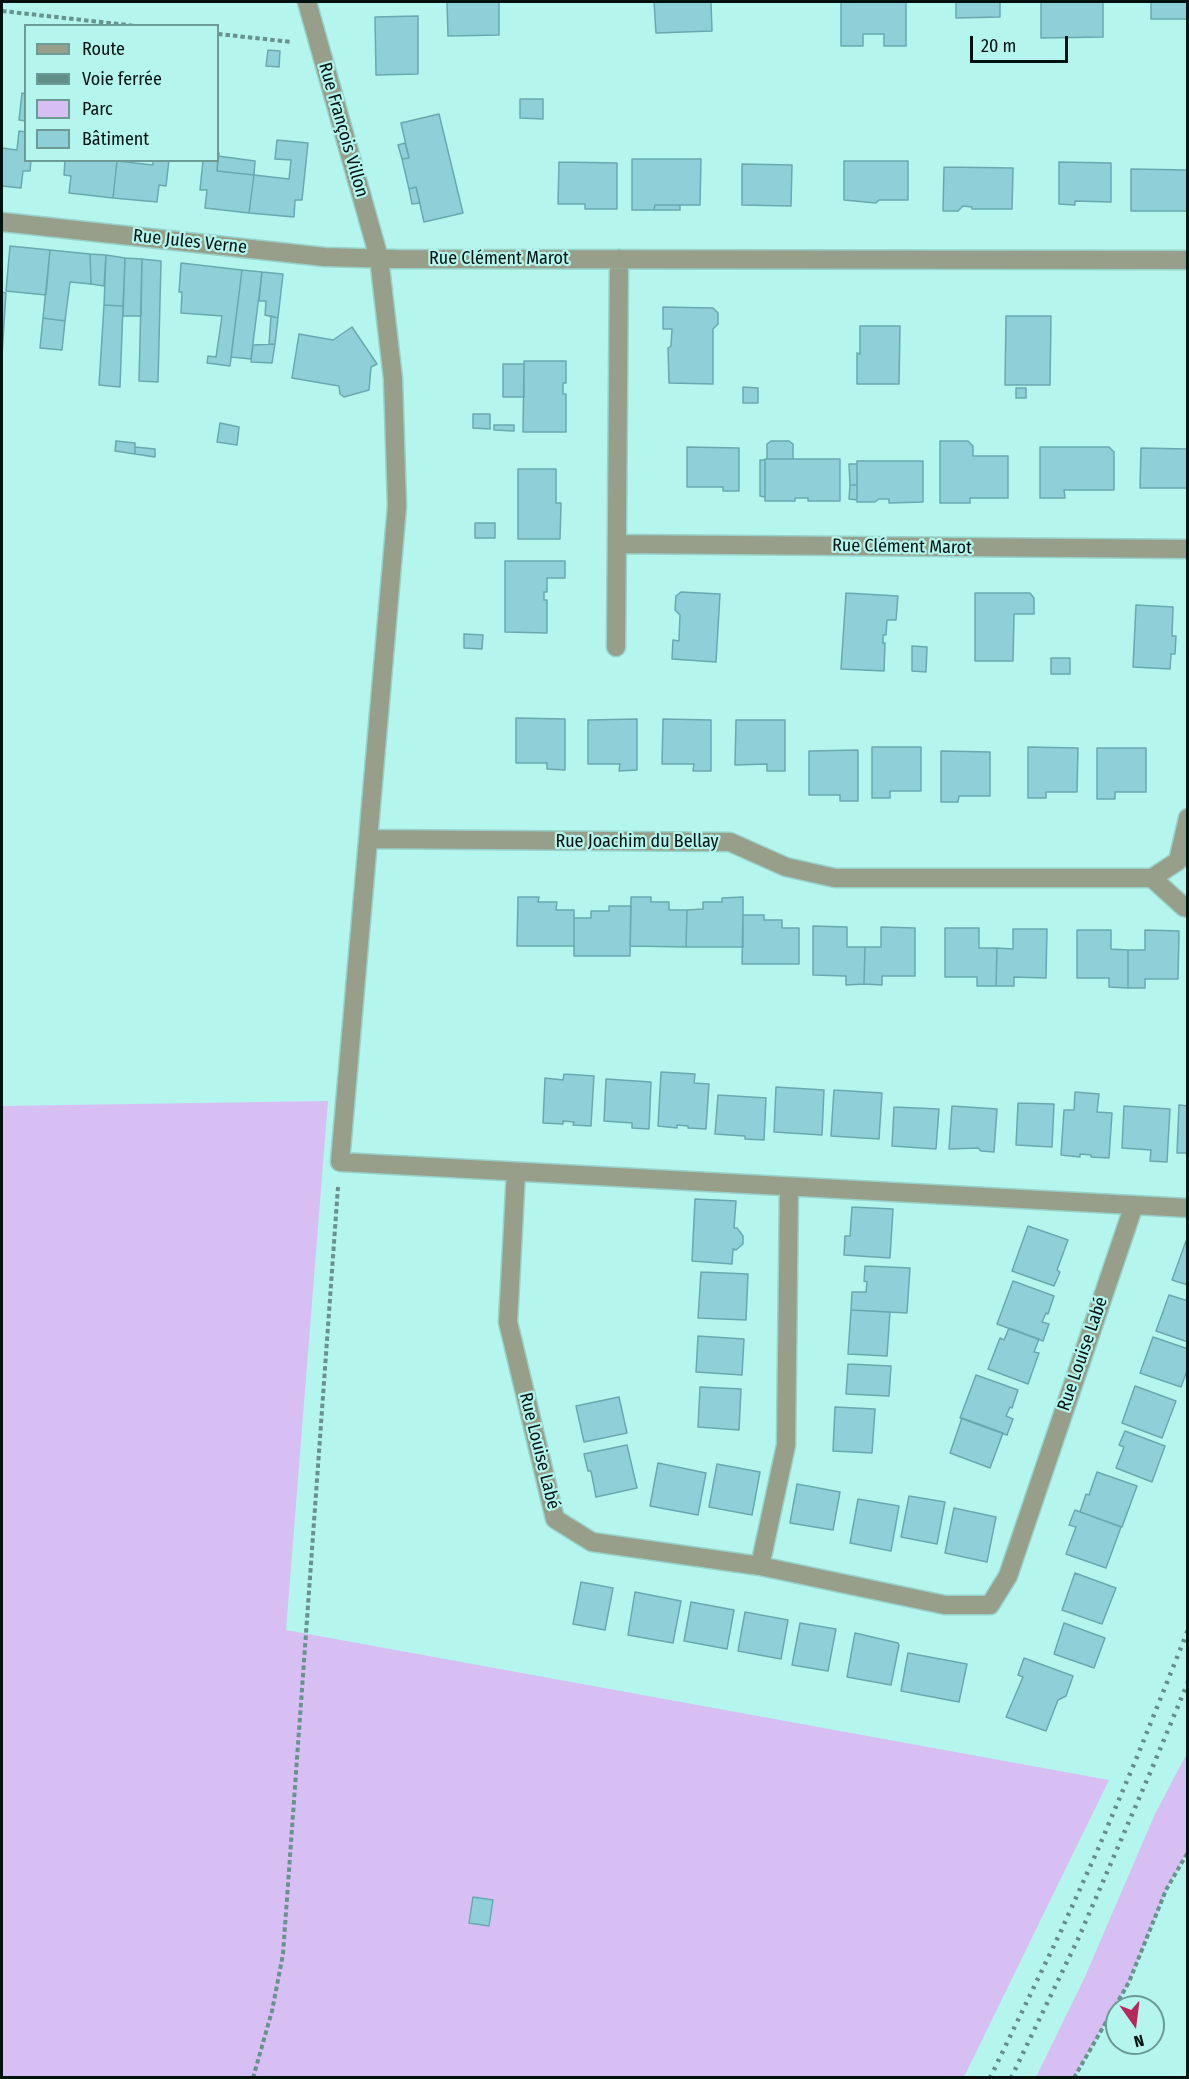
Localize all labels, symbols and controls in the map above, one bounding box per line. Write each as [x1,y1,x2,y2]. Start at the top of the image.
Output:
legend [24,24,219,162]
scale bar [973,24,1070,62]
text: 20 m [981,35,1016,57]
text: Route [82,38,125,60]
street label: Rue François Villon [313,60,373,200]
text: Voie ferrée [82,68,162,90]
text: Parc [82,98,113,120]
text: Bâtiment [82,128,149,150]
street label: Rue Jules Verne [132,225,248,259]
street label: Rue Clément Marot [429,248,569,270]
street label: Rue Clément Marot [832,535,972,559]
street label: Rue Joachim du Bellay [555,831,719,853]
street label: Rue Louise Labé [1053,1294,1113,1414]
street label: Rue Louise Labé [514,1391,564,1511]
north arrow [1105,1995,1165,2055]
text: N [1132,2031,1146,2051]

